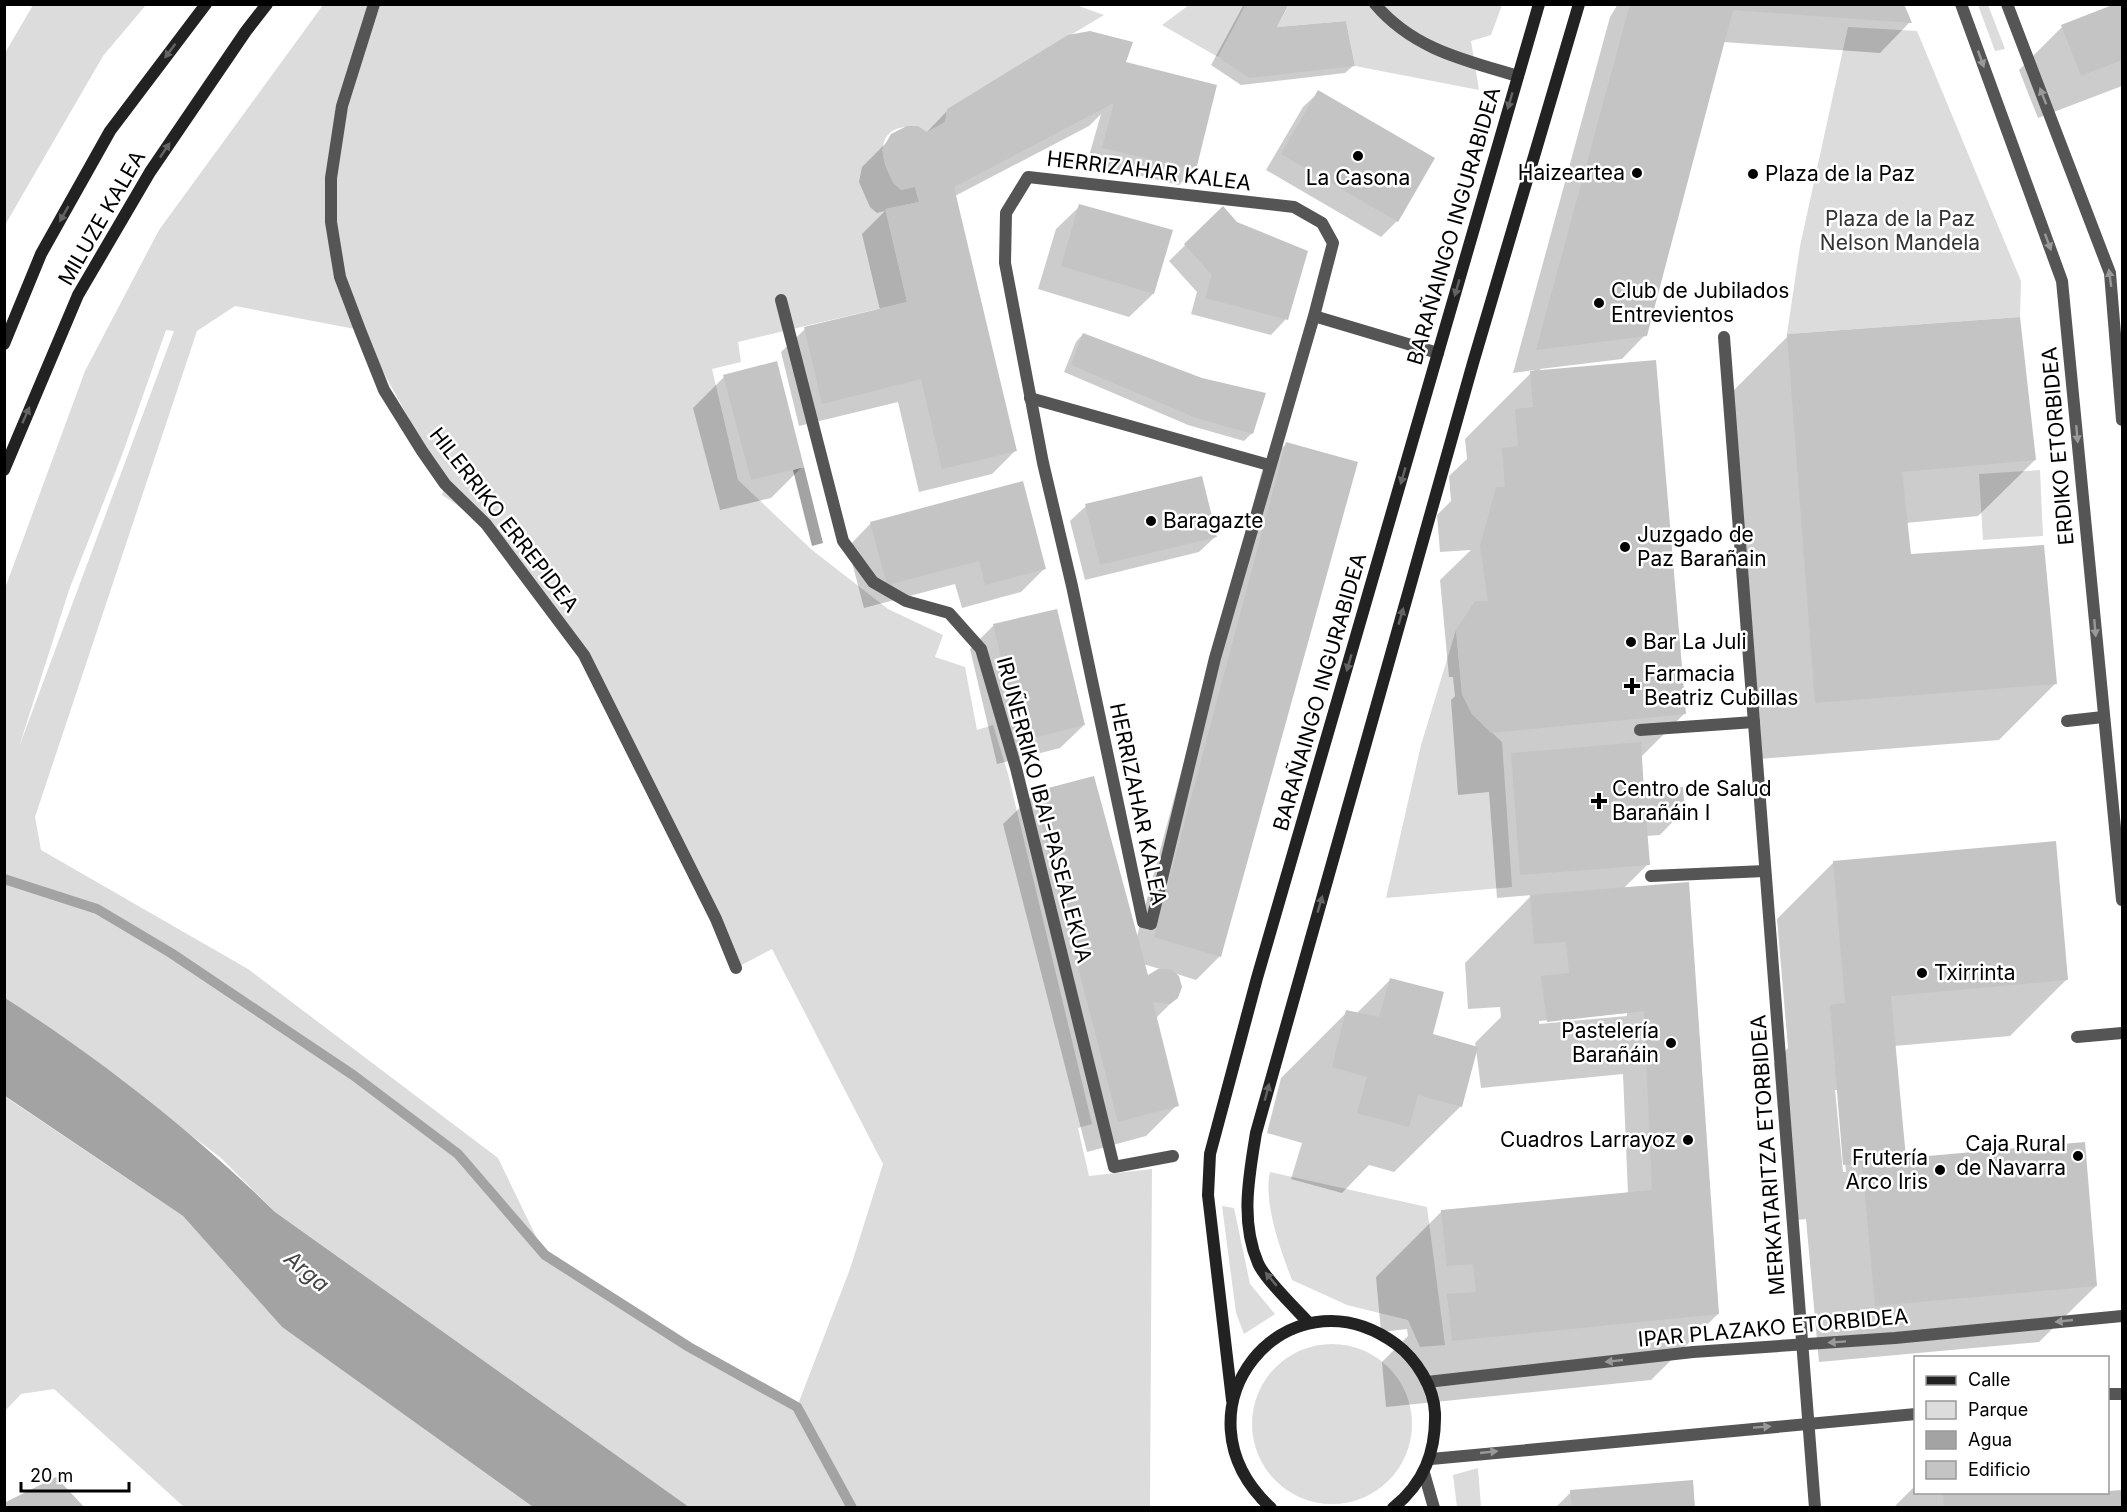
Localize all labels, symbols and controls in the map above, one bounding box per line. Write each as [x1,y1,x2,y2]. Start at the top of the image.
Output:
one-way arrow [165,44,177,59]
one-way arrow [1976,51,1986,69]
street label: BARAÑAINGO INGURABIDEA [1401,84,1505,368]
one-way arrow [2037,87,2047,105]
one-way arrow [1505,92,1515,110]
one-way arrow [159,143,171,159]
street label: MILUZE KALEA [53,146,150,290]
street label: HERRIZAHAR KALEA [1045,146,1253,195]
marker: La Casona [1351,149,1365,163]
place label: Haizeartea [1518,160,1625,185]
place label: Plaza de la Paz [1765,161,1915,186]
place label: La Casona [1306,165,1410,190]
marker: Haizeartea [1630,166,1644,180]
marker: Plaza de la Paz [1746,167,1760,181]
one-way arrow [58,206,69,222]
park label: Plaza de la Paz Nelson Mandela [1820,206,1980,255]
one-way arrow [2044,234,2054,252]
one-way arrow [2106,269,2115,288]
place label: Club de Jubilados Entrevientos [1611,278,1789,327]
one-way arrow [1452,279,1461,297]
marker: Club de Jubilados Entrevientos [1592,296,1606,310]
street label: ERDIKO ETORBIDEA [2036,346,2079,546]
one-way arrow [21,407,30,424]
street label: HILERRIKO ERREPIDEA [425,422,584,617]
one-way arrow [2072,425,2082,444]
one-way arrow [1398,467,1407,485]
place label: Baragazte [1163,508,1263,533]
marker: Baragazte [1144,514,1158,528]
place label: Juzgado de Paz Barañain [1637,522,1767,571]
marker: Juzgado de Paz Barañain [1618,540,1632,554]
street label: BARAÑAINGO INGURABIDEA [1267,550,1371,834]
one-way arrow [1397,607,1406,625]
one-way arrow [2090,619,2100,638]
place label: Bar La Juli [1643,629,1747,654]
marker: Bar La Juli [1624,635,1638,649]
street label: IRUÑERRIKO IBAI-PASEALEKUA [992,654,1098,966]
one-way arrow [1343,654,1353,672]
place label: Farmacia Beatriz Cubillas [1644,661,1798,710]
marker: Farmacia Beatriz Cubillas [1625,679,1639,693]
street label: HERRIZAHAR KALEA [1105,701,1172,907]
place label: Centro de Salud Barañáin I [1612,776,1772,825]
marker: Centro de Salud Barañáin I [1590,792,1608,810]
one-way arrow [1316,895,1325,913]
place label: Txirrinta [1934,960,2016,985]
marker: Txirrinta [1915,966,1929,980]
street label: MERKATARITZA ETORBIDEA [1745,1014,1790,1296]
place label: Pastelería Barañáin [1561,1018,1659,1067]
marker: Pastelería Barañáin [1664,1036,1678,1050]
one-way arrow [1263,1083,1272,1101]
place label: Cuadros Larrayoz [1500,1127,1676,1152]
place label: Caja Rural de Navarra [1956,1131,2066,1180]
marker: Cuadros Larrayoz [1681,1133,1695,1147]
place label: Frutería Arco Iris [1845,1145,1928,1194]
marker: Caja Rural de Navarra [2071,1149,2085,1163]
marker: Frutería Arco Iris [1933,1163,1947,1177]
water label: Arga [279,1244,335,1297]
one-way arrow [1264,1271,1277,1287]
street label: IPAR PLAZAKO ETORBIDEA [1637,1303,1909,1352]
one-way arrow [2055,1316,2074,1326]
one-way arrow [1828,1337,1847,1347]
one-way arrow [1604,1356,1623,1366]
legend [1914,1356,2109,1494]
text: Calle [1968,1369,2010,1390]
text: Parque [1968,1399,2028,1420]
one-way arrow [1752,1422,1771,1432]
text: Agua [1968,1429,2012,1450]
one-way arrow [1479,1448,1498,1457]
scale bar [21,1455,129,1493]
text: Edificio [1968,1459,2031,1480]
text: 20 m [30,1465,73,1486]

